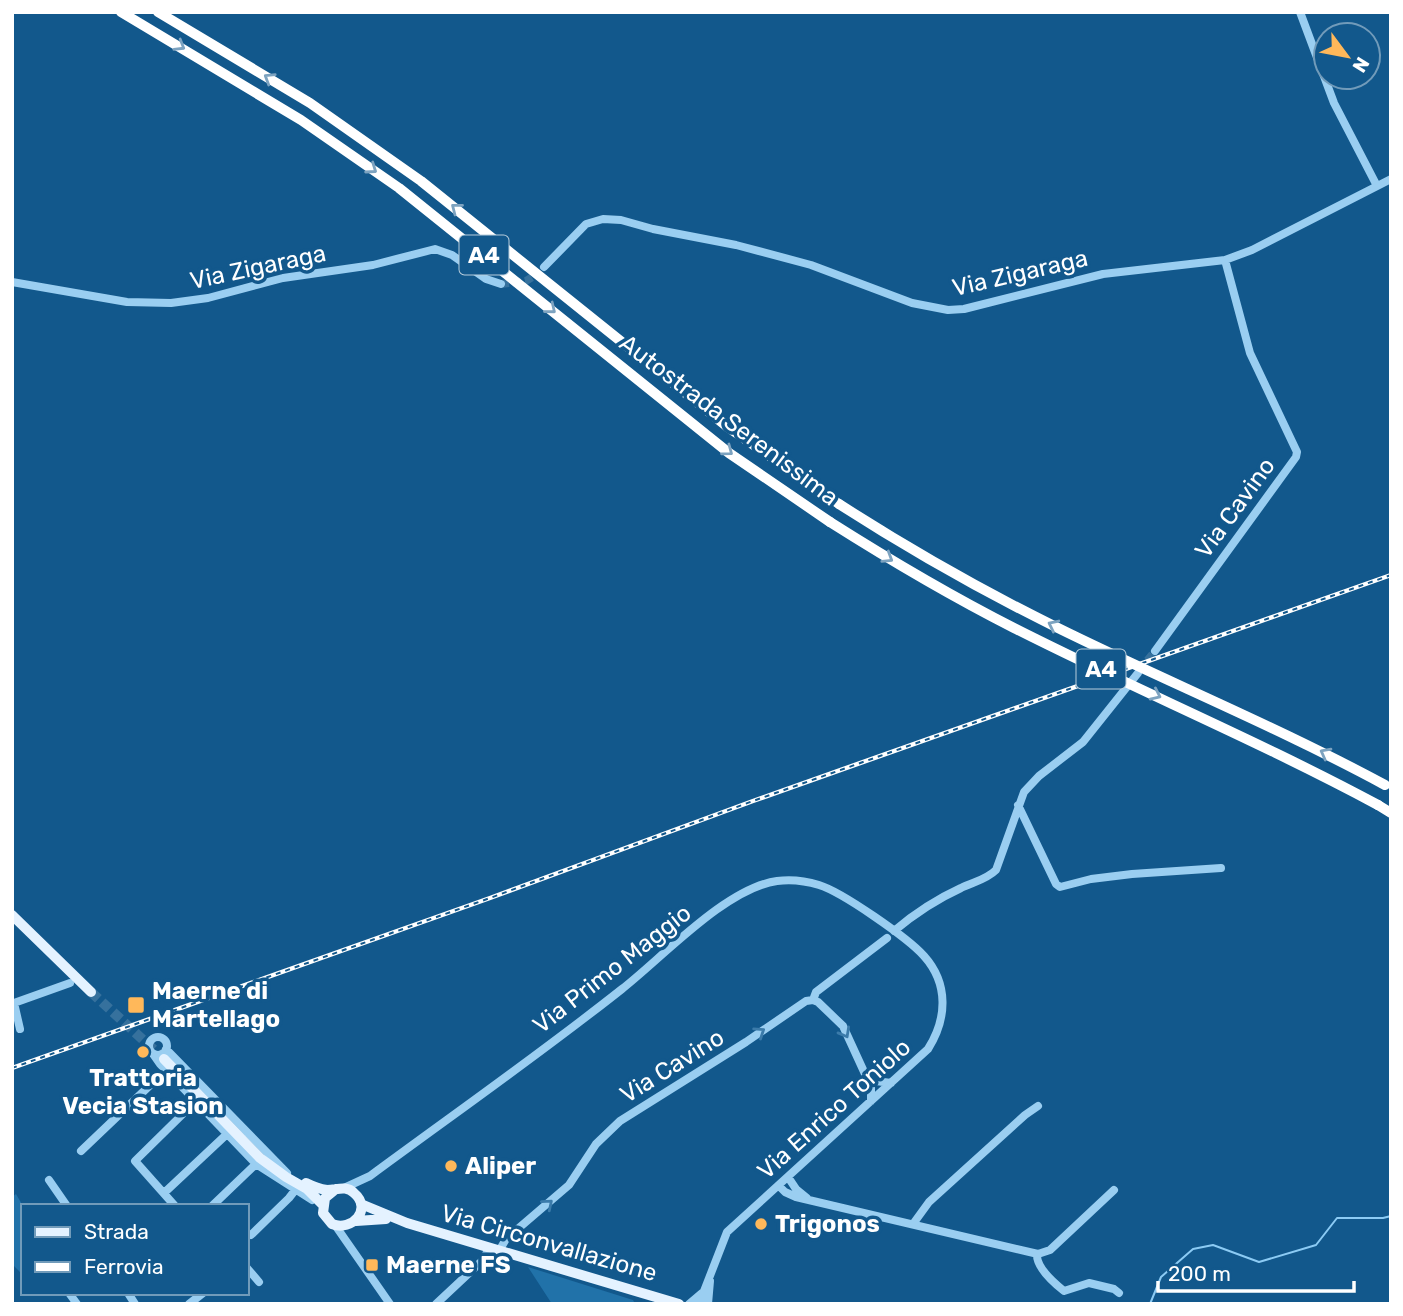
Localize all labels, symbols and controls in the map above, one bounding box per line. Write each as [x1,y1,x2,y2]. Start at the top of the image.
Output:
north arrow [1312,21,1382,91]
one-way arrow [172,38,185,51]
text: N [1348,53,1374,77]
one-way arrow [264,73,277,86]
one-way arrow [364,160,377,173]
one-way arrow [451,203,463,216]
road number: A4 [460,236,508,274]
street label: Via Zigaraga [188,239,328,295]
street label: Via Zigaraga [950,244,1090,302]
one-way arrow [542,301,555,313]
street label: Autostrada Serenissima [614,329,844,511]
one-way arrow [720,443,733,456]
street label: Via Cavino [1189,452,1281,564]
one-way arrow [880,550,893,563]
one-way arrow [1048,620,1060,634]
road number: A4 [1076,650,1126,688]
one-way arrow [1149,687,1161,701]
one-way arrow [1320,748,1332,761]
street label: Via Primo Maggio [528,899,696,1039]
place label: Maerne di Martellago [152,977,280,1033]
marker: Maerne di Martellago [126,995,146,1015]
street label: Via Cavino [615,1023,729,1109]
one-way arrow [837,1026,850,1038]
one-way arrow [752,1027,765,1040]
street label: Via Enrico Toniolo [752,1033,916,1185]
marker: Trattoria Vecia Stasion [135,1044,151,1060]
place label: Trattoria Vecia Stasion [62,1064,224,1120]
place label: Aliper [465,1152,536,1180]
marker: Aliper [443,1158,459,1174]
street label: Via Circonvallazione [438,1199,660,1287]
one-way arrow [539,1200,552,1212]
legend [21,1204,248,1295]
place label: Trigonos [775,1210,880,1238]
marker: Trigonos [753,1216,769,1232]
text: Strada [84,1219,149,1244]
scale bar [1158,1250,1354,1294]
place label: Maerne FS [386,1251,511,1279]
text: Ferrovia [84,1254,164,1279]
marker: Maerne FS [364,1257,380,1273]
text: 200 m [1168,1261,1231,1286]

